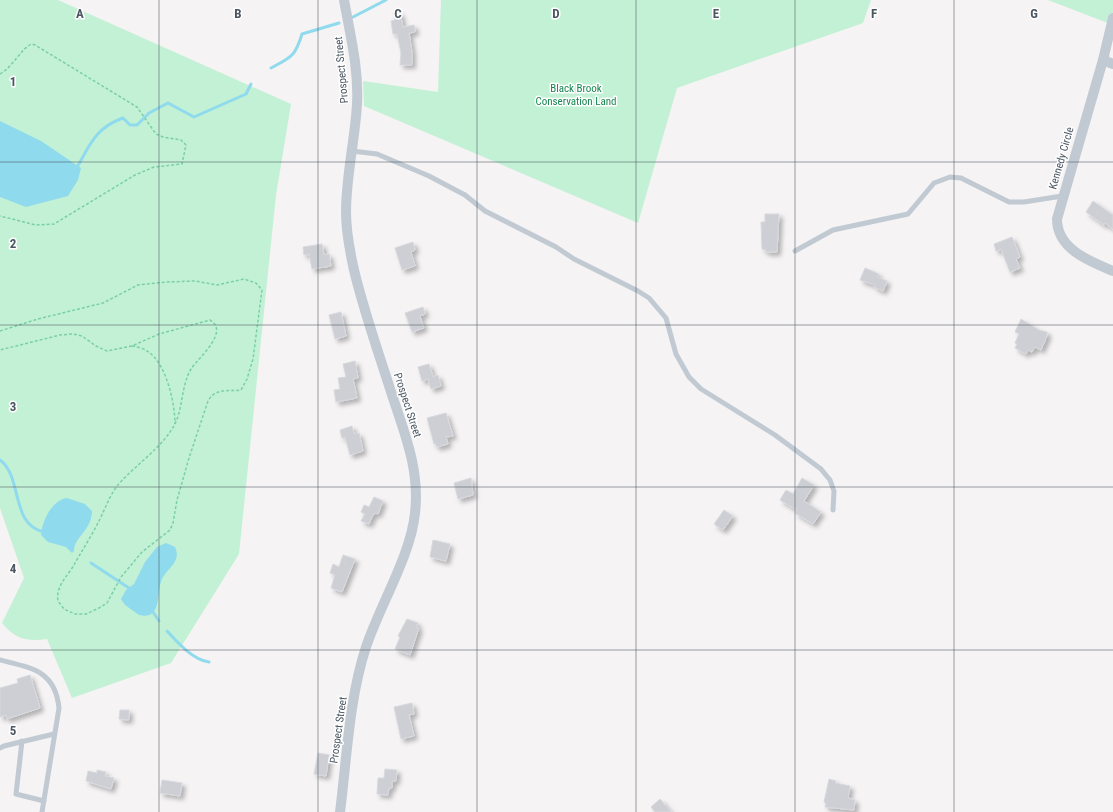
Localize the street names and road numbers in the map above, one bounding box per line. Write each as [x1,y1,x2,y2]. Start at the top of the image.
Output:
street label: Prospect Street [332,36,351,104]
street label: Kennedy Circle [1046,126,1077,191]
street label: Prospect Street [391,371,424,439]
street label: Prospect Street [327,696,350,764]

